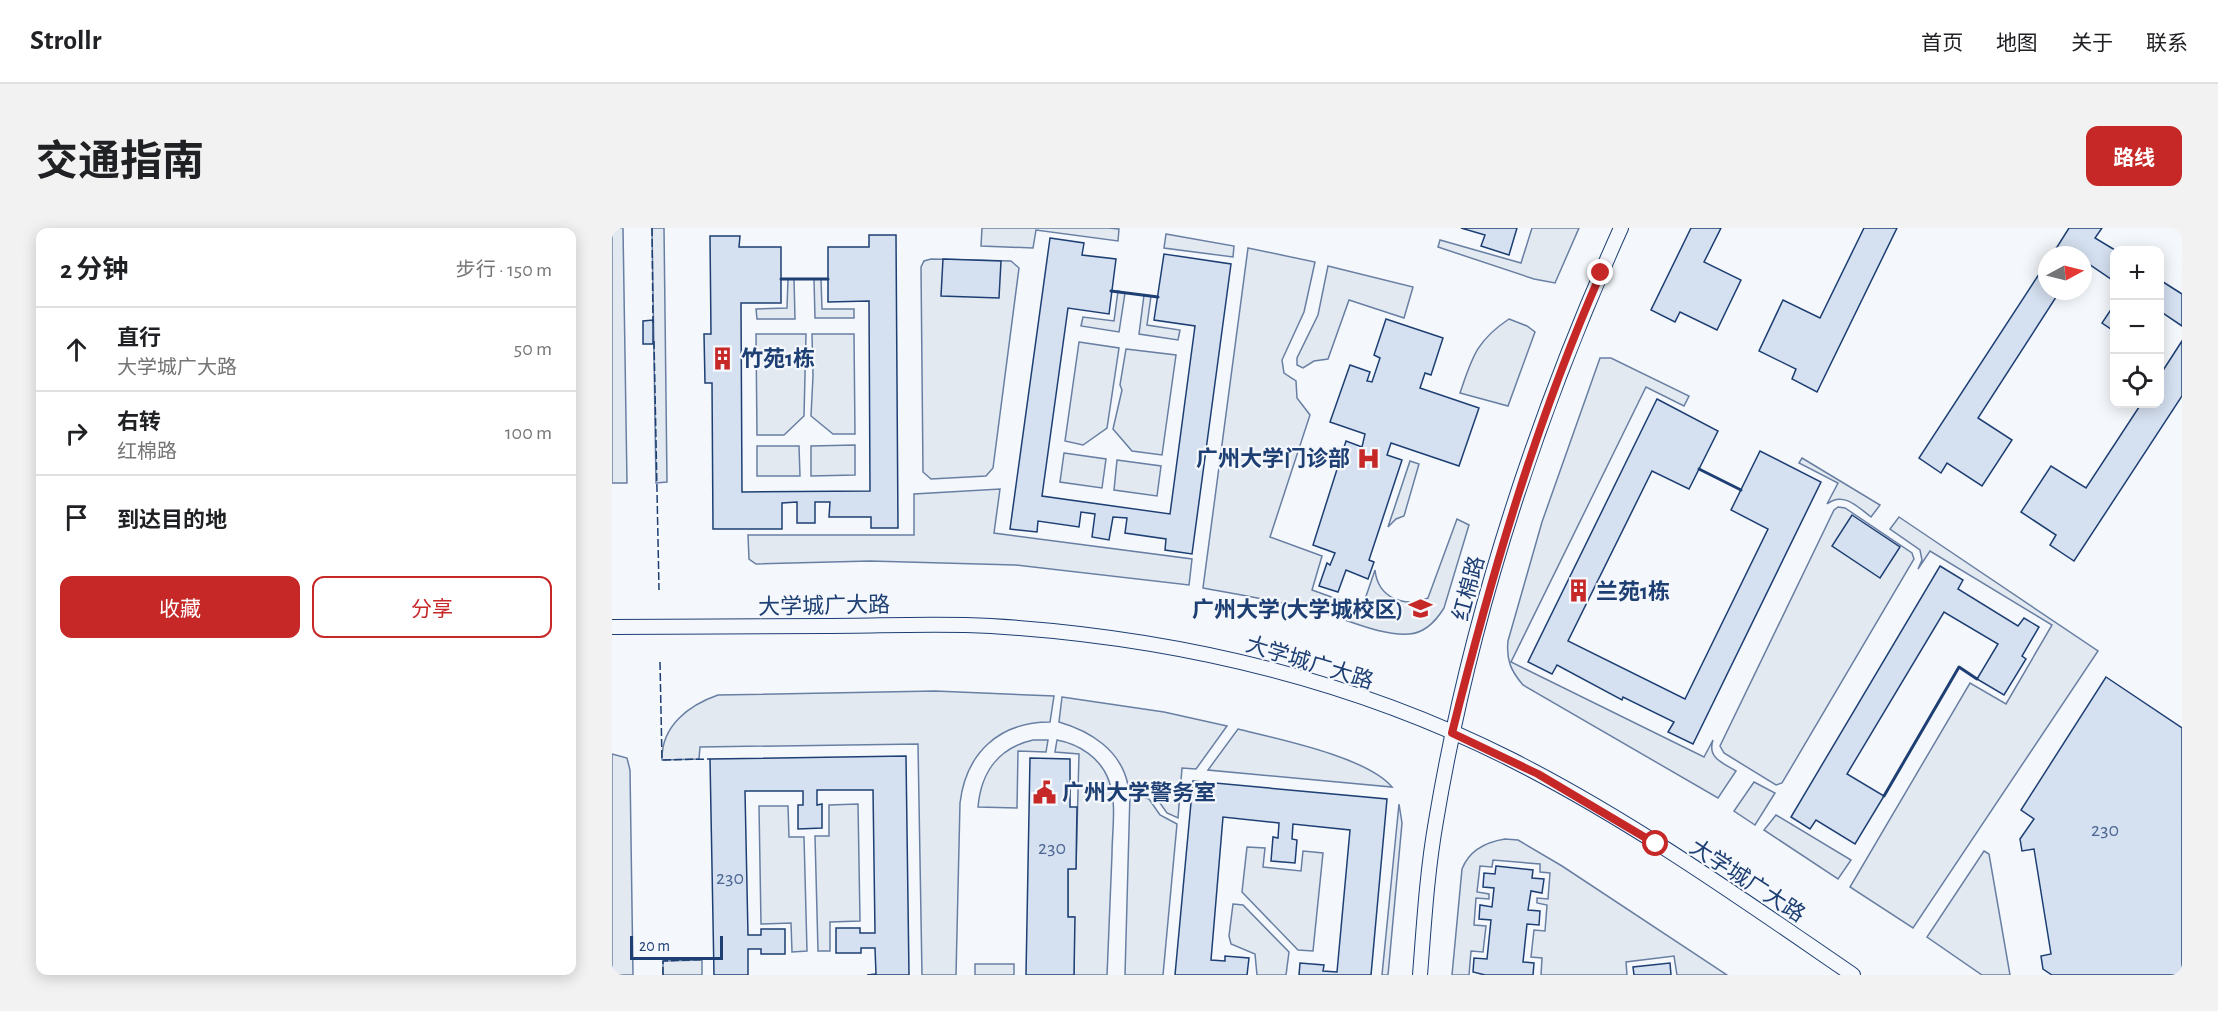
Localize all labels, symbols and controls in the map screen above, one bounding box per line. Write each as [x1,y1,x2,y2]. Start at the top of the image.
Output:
text: Strollr [30,27,101,55]
text: 首页 [1921,33,1963,54]
text: 地图 [1996,33,2038,54]
text: 关于 [2071,33,2113,54]
text: 联系 [2146,33,2188,54]
button: 路线 [2086,126,2182,186]
text: 交通指南 [36,141,204,183]
north arrow [2038,246,2092,300]
map controls [2110,246,2164,408]
button: + [2110,246,2164,300]
text: 2 分钟 [60,257,128,283]
route end [1587,259,1613,285]
text: 步行 · 150 m [456,260,552,280]
button: − [2110,300,2164,354]
text: 直行 [117,327,161,349]
icon: ahead [60,333,93,366]
text: 50 m [514,339,552,359]
building icon: 竹苑1栋 [710,345,736,371]
place label: 竹苑1栋 [741,347,815,370]
button: locate [2110,354,2164,408]
text: 大学城广大路 [117,358,237,378]
text: 右转 [117,411,161,433]
icon: right [60,417,93,450]
text: 100 m [505,423,552,443]
text: 红棉路 [117,442,177,462]
hospital icon: 广州大学门诊部 [1355,445,1381,471]
place label: 广州大学门诊部 [1196,447,1350,470]
icon: arrive [60,501,93,534]
text: 到达目的地 [117,509,227,531]
street label: 红棉路 [1449,553,1488,623]
button: 收藏 [60,576,300,638]
button: 分享 [312,576,552,638]
building icon: 兰苑1栋 [1565,578,1591,604]
place label: 兰苑1栋 [1596,580,1670,603]
street label: 大学城广大路 [758,593,890,618]
school or university icon: 广州大学(大学城校区) [1408,596,1434,622]
place label: 广州大学(大学城校区) [1192,598,1403,621]
street label: 大学城广大路 [1243,632,1376,693]
public building icon: 广州大学警务室 [1031,779,1057,805]
place label: 广州大学警务室 [1062,780,1216,804]
house number: 230 [2091,820,2119,840]
route start [1642,830,1668,856]
street label: 大学城广大路 [1686,835,1809,926]
house number: 230 [1038,838,1066,858]
house number: 230 [716,868,744,888]
scale bar [630,933,723,960]
text: 20 m [639,938,670,954]

